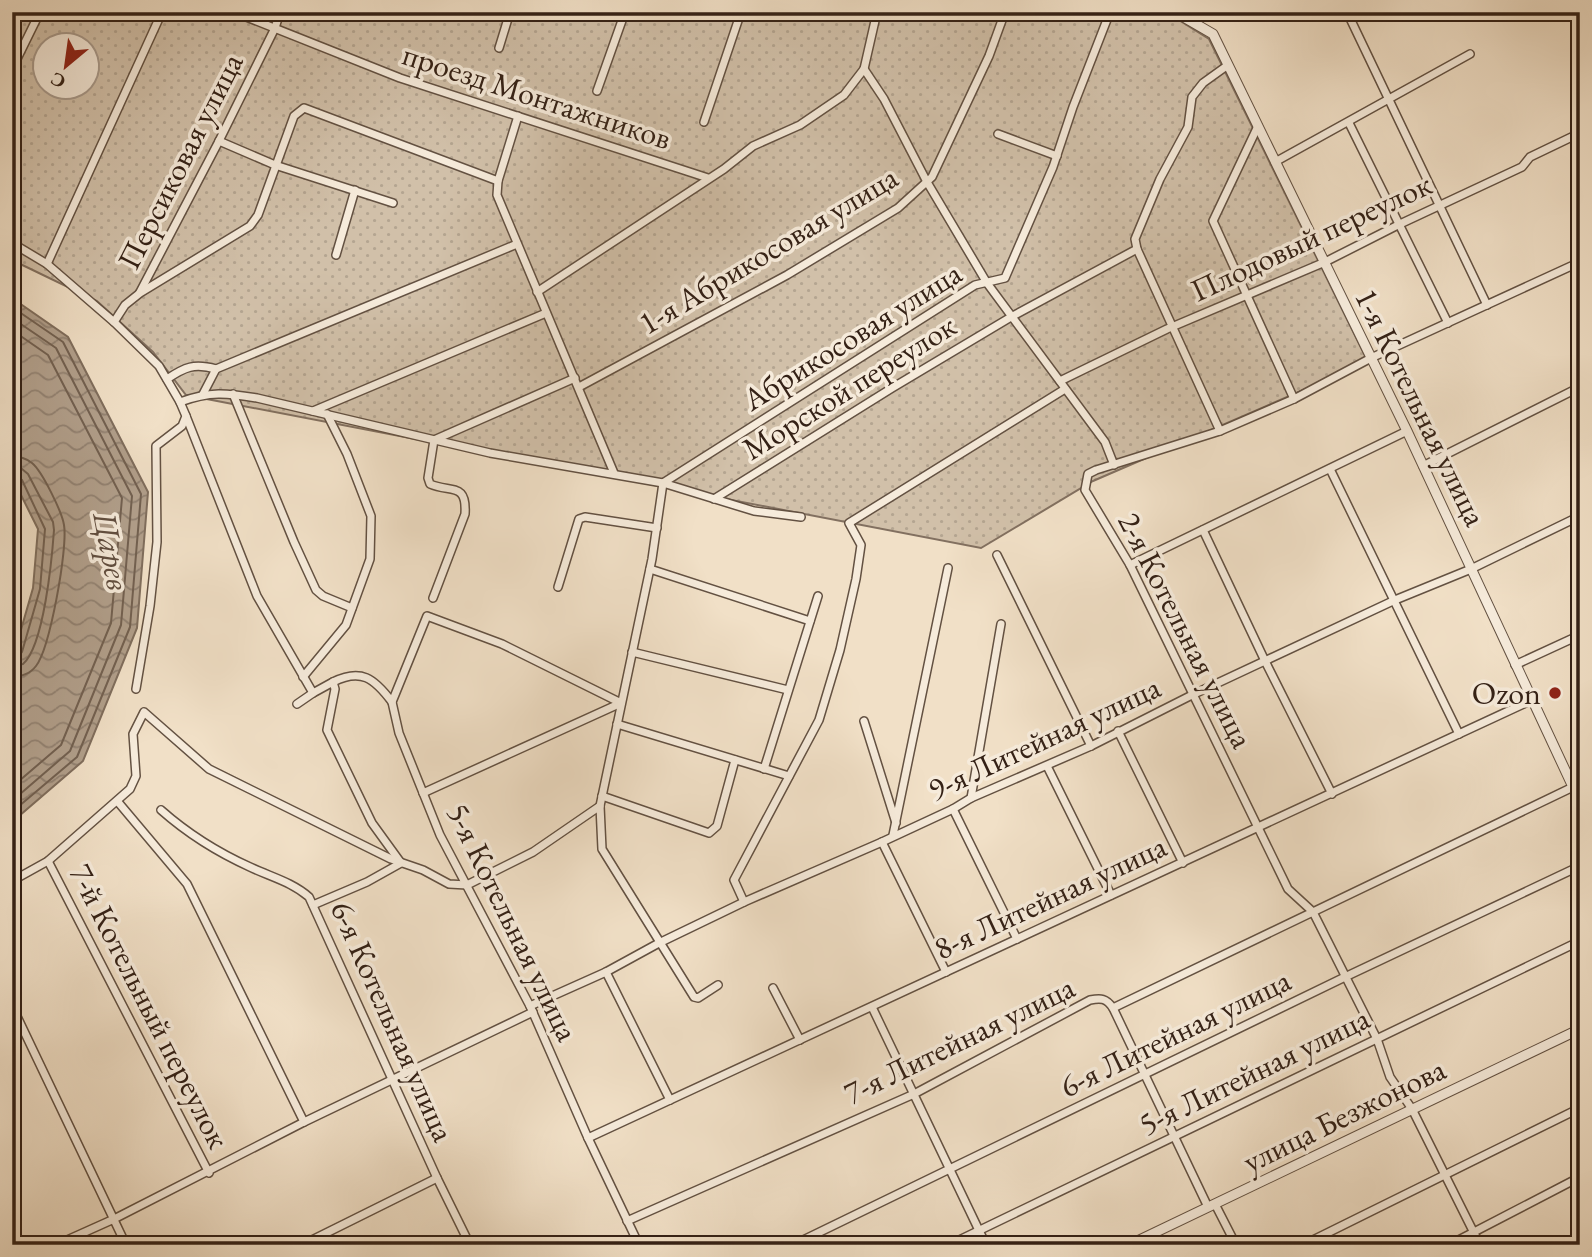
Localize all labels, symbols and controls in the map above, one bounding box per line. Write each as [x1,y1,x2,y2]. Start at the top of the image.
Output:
north arrow [32,32,102,102]
street label: проезд Монтажников [397,33,677,159]
street label: Персиковая улица [107,46,253,276]
text: С [46,66,70,95]
street label: 1-я Абрикосовая улица [632,157,904,343]
street label: Плодовый переулок [1184,163,1438,311]
street label: Абрикосовая улица [736,253,968,419]
street label: 1-я Котельная улица [1345,281,1497,533]
street label: Морской переулок [734,304,964,470]
street label: 2-я Котельная улица [1108,505,1264,755]
water label: Царев [83,507,141,594]
street label: 9-я Литейная улица [921,666,1167,810]
place label: Ozon [1472,672,1541,714]
marker: Ozon [1547,685,1563,701]
street label: 5-я Котельная улица [437,796,589,1048]
street label: 8-я Литейная улица [927,825,1173,969]
street label: 7-й Котельный переулок [60,857,240,1155]
street label: 6-я Котельная улица [321,894,465,1148]
street label: 6-я Литейная улица [1053,959,1298,1107]
street label: 7-я Литейная улица [837,966,1082,1114]
street label: 5-я Литейная улица [1132,997,1377,1145]
street label: улица Безжонова [1236,1048,1452,1182]

